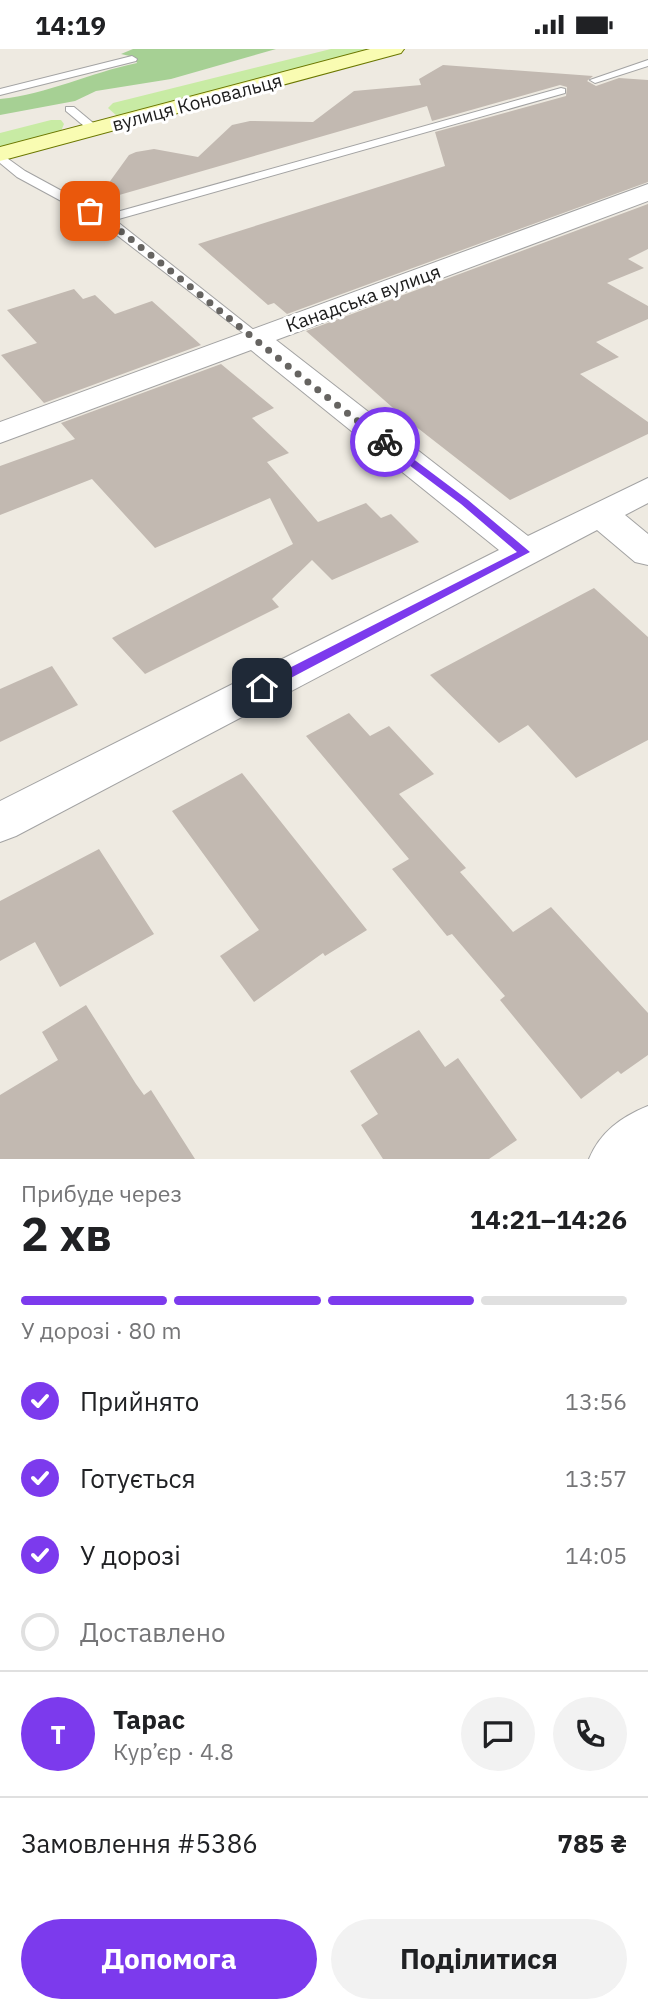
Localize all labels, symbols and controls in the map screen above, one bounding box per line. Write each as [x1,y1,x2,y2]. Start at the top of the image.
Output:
text: 14:19 [35,8,106,42]
street label: вулиця Коновальця [109,68,285,136]
pin [60,181,120,241]
icon: bag [71,192,109,230]
street label: Канадська вулиця [282,259,444,337]
courier [350,407,420,477]
icon: bike [366,423,404,461]
pin [232,658,292,718]
icon: home [243,669,281,707]
text: Прибуде через [21,1178,182,1208]
text: 14:21–14:26 [470,1202,627,1236]
text: 2 хв [21,1204,112,1264]
text: У дорозі · 80 m [21,1315,182,1345]
icon: check [21,1382,59,1420]
text: Прийнято [80,1384,199,1418]
text: 13:56 [565,1386,627,1416]
icon: check [21,1459,59,1497]
text: Готується [80,1461,196,1495]
text: 13:57 [565,1463,627,1493]
icon: check [21,1536,59,1574]
text: У дорозі [80,1538,181,1572]
text: 14:05 [565,1540,627,1570]
text: Доставлено [80,1615,226,1649]
button: chat [461,1697,535,1771]
button: phone [553,1697,627,1771]
text: Тарас [113,1702,185,1736]
text: Т [50,1717,66,1751]
text: Кур’єр · 4.8 [113,1736,234,1766]
text: Замовлення #5386 [21,1826,258,1860]
text: 785 ₴ [557,1826,627,1860]
button: Допомога [21,1919,317,1999]
button: Поділитися [331,1919,627,1999]

